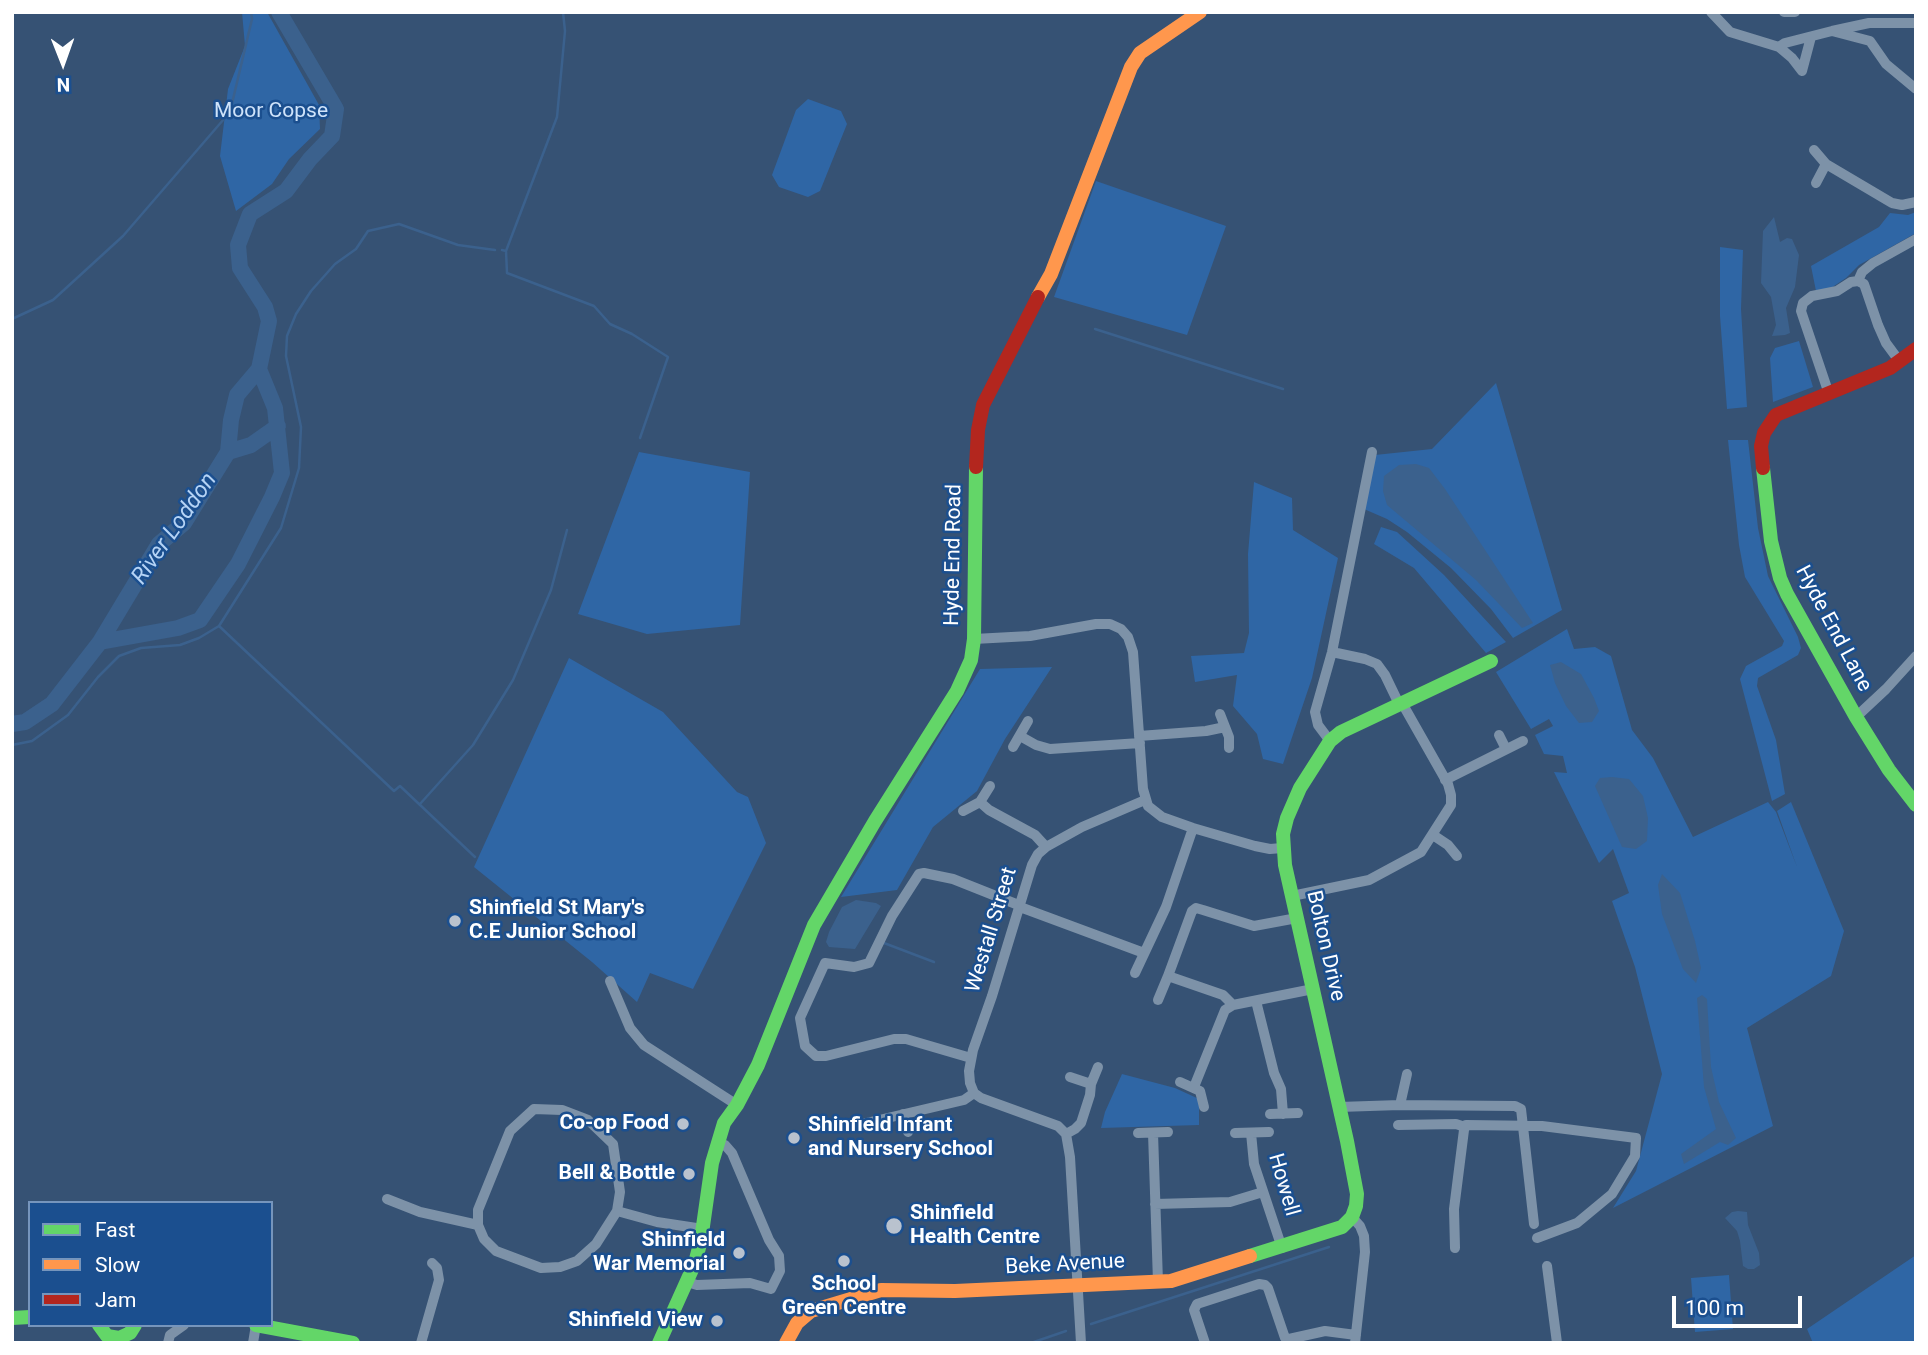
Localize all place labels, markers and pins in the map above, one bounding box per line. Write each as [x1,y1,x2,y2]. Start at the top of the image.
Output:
place label: Shinfield St Mary's C.E Junior School [469,896,645,946]
marker: Shinfield St Mary's C.E Junior School [447,913,463,929]
place label: Co-op Food [559,1111,669,1137]
place label: Shinfield Infant and Nursery School [808,1113,993,1163]
marker: Co-op Food [675,1116,691,1132]
marker: Shinfield Infant and Nursery School [786,1130,802,1146]
place label: Bell & Bottle [559,1161,675,1187]
marker: Bell & Bottle [681,1166,697,1182]
place label: Shinfield Health Centre [910,1201,1040,1251]
marker: Shinfield Health Centre [884,1216,904,1236]
place label: Shinfield War Memorial [593,1228,725,1278]
marker: Shinfield War Memorial [731,1245,747,1261]
marker: School Green Centre [836,1253,852,1269]
place label: School Green Centre [782,1272,906,1322]
place label: Shinfield View [568,1308,703,1334]
marker: Shinfield View [709,1313,725,1329]

